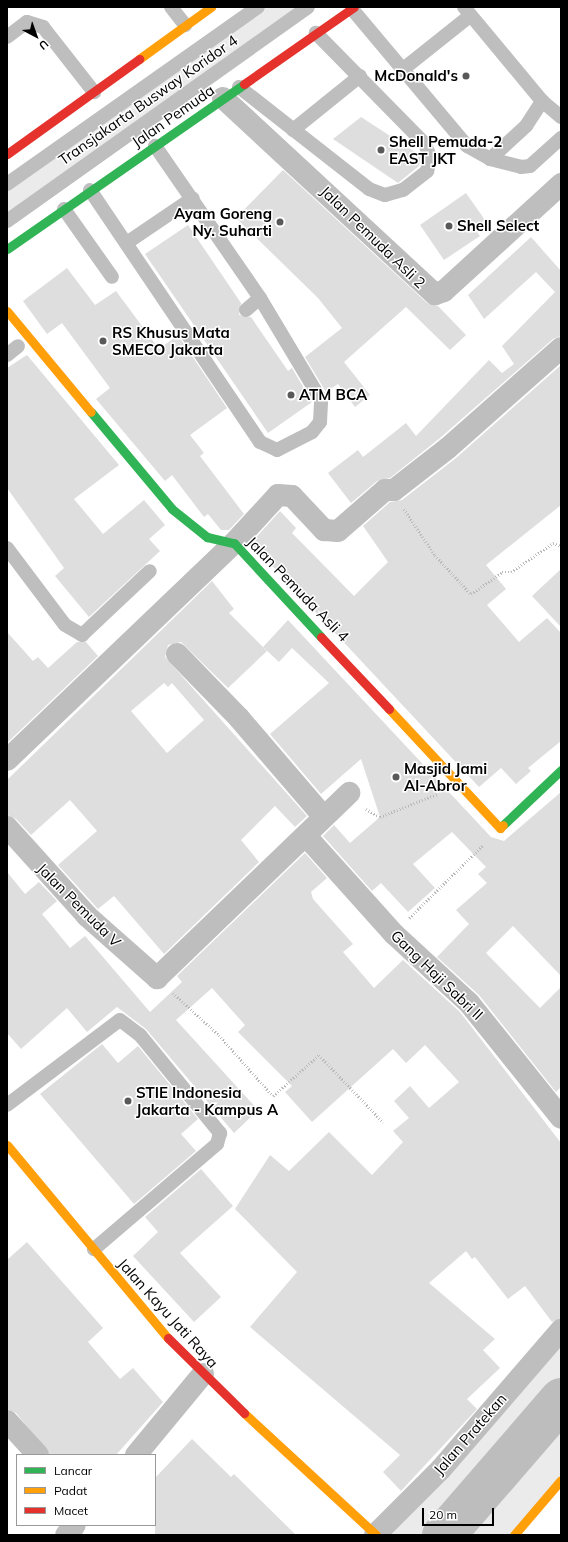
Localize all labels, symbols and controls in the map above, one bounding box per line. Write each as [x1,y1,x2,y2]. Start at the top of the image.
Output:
north arrow [16,16,56,56]
street label: Transjakarta Busway Koridor 4 [55,31,241,169]
text: U [36,37,52,53]
place label: McDonald's [374,67,458,85]
marker: McDonald's [461,71,471,81]
street label: Jalan Pemuda [128,81,218,151]
place label: Shell Pemuda-2 EAST JKT [389,132,502,167]
marker: Shell Pemuda-2 EAST JKT [376,145,386,155]
street label: Jalan Pemuda Asli 2 [317,182,429,292]
place label: Ayam Goreng Ny. Suharti [174,204,272,239]
marker: Ayam Goreng Ny. Suharti [275,217,285,227]
place label: Shell Select [457,217,539,235]
marker: Shell Select [444,221,454,231]
place label: RS Khusus Mata SMECO Jakarta [112,323,230,358]
marker: RS Khusus Mata SMECO Jakarta [97,335,109,347]
place label: ATM BCA [299,386,367,404]
marker: ATM BCA [286,390,296,400]
street label: Jalan Pemuda Asli 4 [243,533,353,645]
place label: Masjid Jami Al-Abror [404,759,487,794]
marker: Masjid Jami Al-Abror [391,772,401,782]
street label: Jalan Pemuda V [33,859,125,951]
street label: Gang Haji Sabri II [387,926,487,1024]
place label: STIE Indonesia Jakarta - Kampus A [136,1083,278,1118]
marker: STIE Indonesia Jakarta - Kampus A [123,1096,133,1106]
street label: Jalan Kayu Jati Raya [114,1255,222,1371]
street label: Jalan Pratekan [430,1390,510,1478]
legend [16,1454,156,1526]
text: Lancar [54,1463,92,1478]
text: Padat [54,1483,87,1498]
scale bar [424,1500,496,1526]
text: Macet [54,1503,88,1518]
text: 20 m [429,1507,457,1522]

